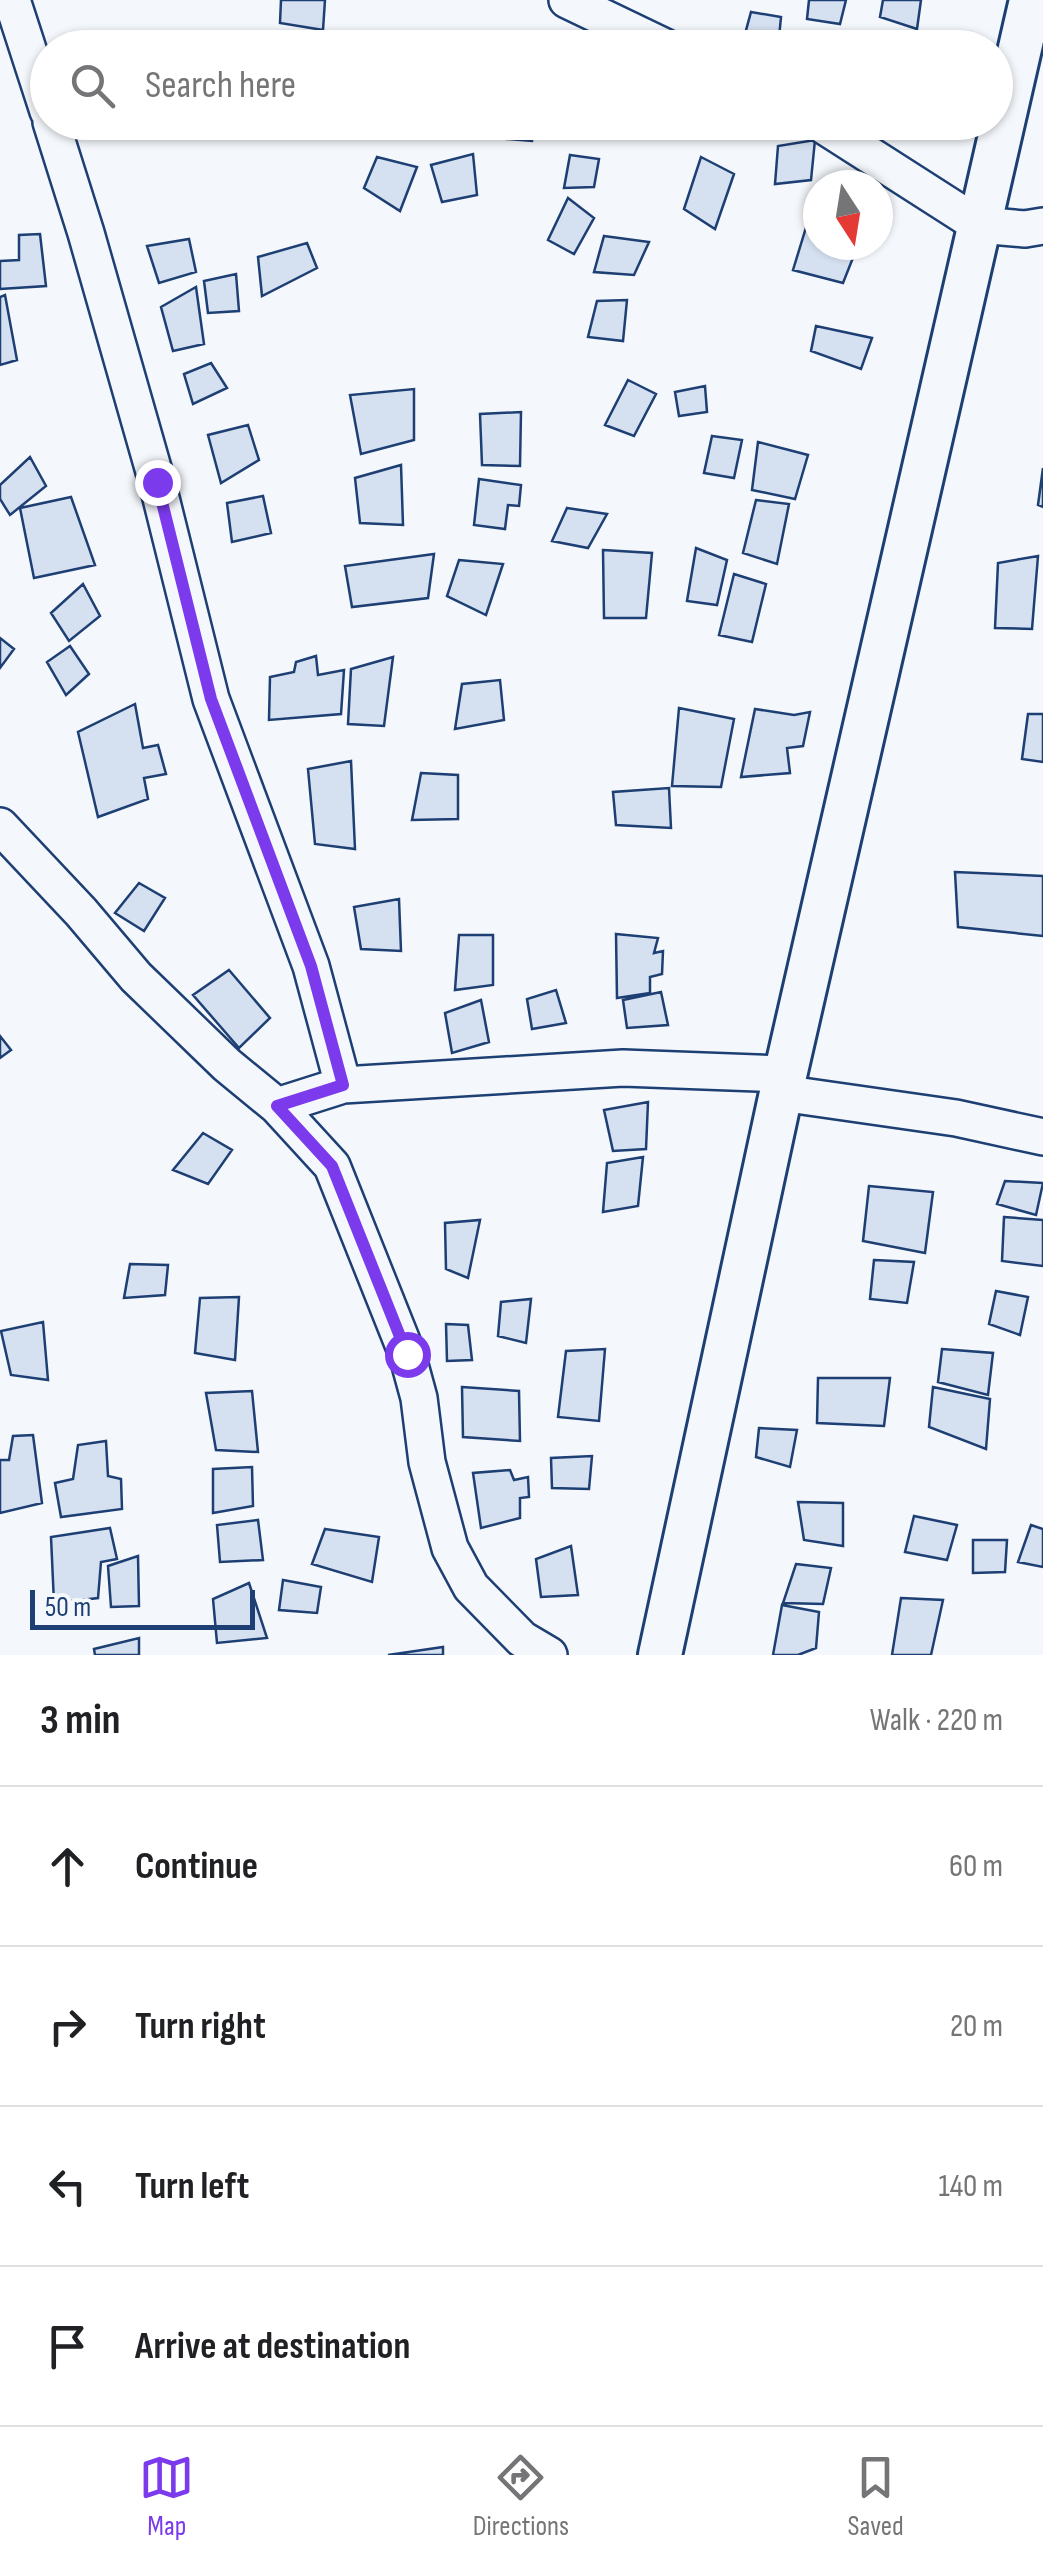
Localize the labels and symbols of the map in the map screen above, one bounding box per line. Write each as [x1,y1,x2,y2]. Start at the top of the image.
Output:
north arrow [803,170,893,260]
route end [135,460,181,506]
route start [385,1332,431,1378]
scale bar [30,1585,255,1630]

